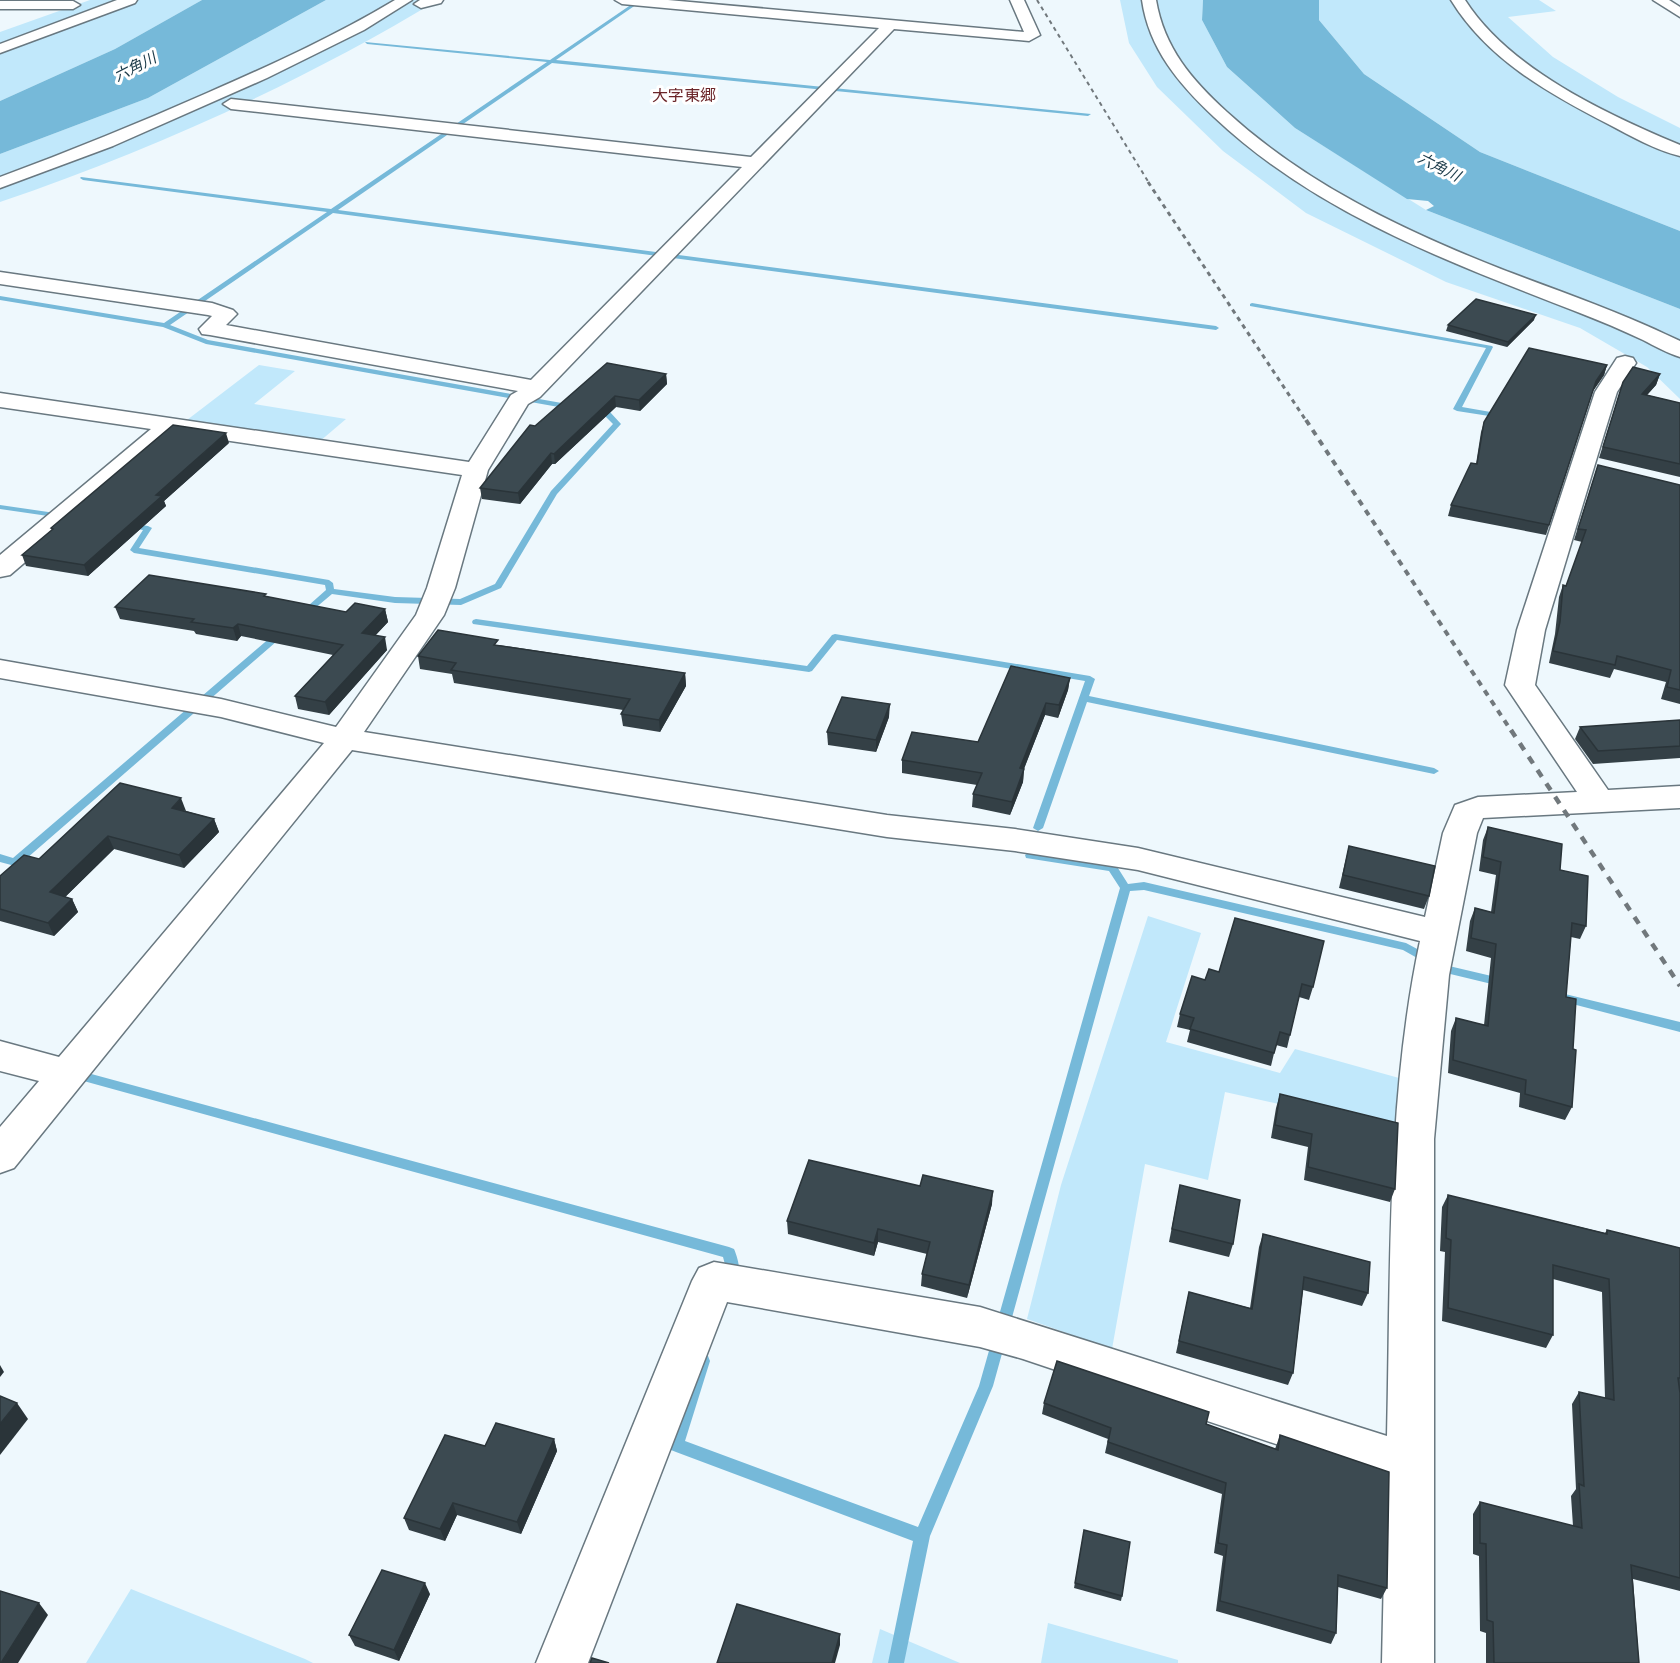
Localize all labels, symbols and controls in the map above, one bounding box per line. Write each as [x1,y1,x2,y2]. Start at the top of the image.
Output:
water label: 六角川 [111,48,161,85]
district label: 大字東郷 [652,86,716,105]
water label: 六角川 [1415,149,1465,186]

